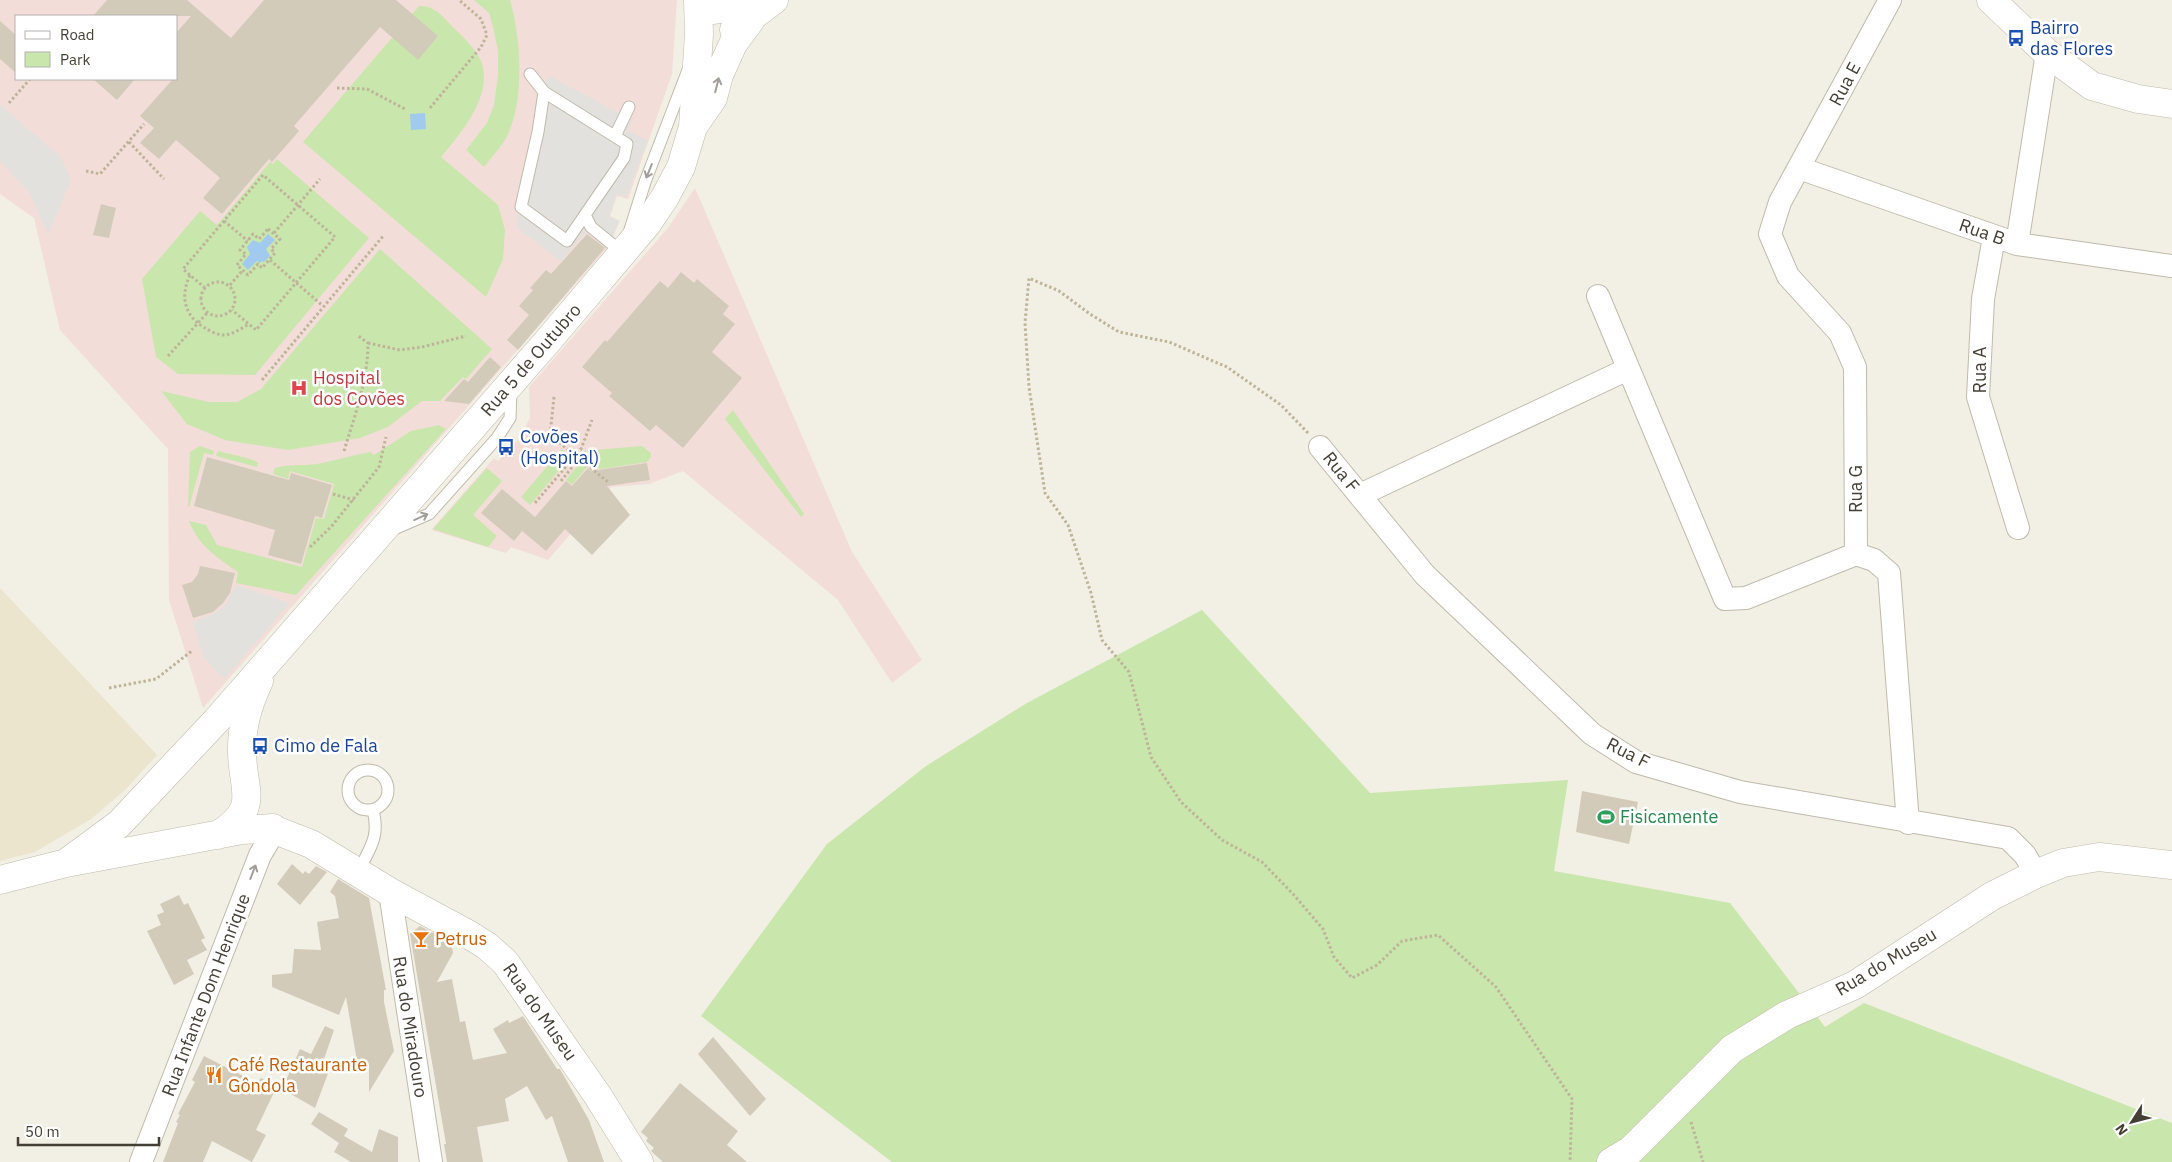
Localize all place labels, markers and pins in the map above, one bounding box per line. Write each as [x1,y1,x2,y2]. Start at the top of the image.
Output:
place label: Bairro das Flores [2030,16,2113,60]
bus stop icon: Bairro das Flores [2006,28,2026,48]
place label: Hospital dos Covões [313,366,405,410]
hospital icon: Hospital dos Covões [289,378,309,398]
place label: Covões (Hospital) [520,425,599,469]
bus stop icon: Covões (Hospital) [496,437,516,457]
place label: Cimo de Fala [274,734,378,757]
bus stop icon: Cimo de Fala [250,736,270,756]
place label: Fisicamente [1620,805,1719,828]
sports icon: Fisicamente [1596,807,1616,827]
place label: Petrus [435,927,487,950]
bar icon: Petrus [411,929,431,949]
place label: Café Restaurante Gôndola [228,1053,367,1097]
restaurant icon: Café Restaurante Gôndola [204,1065,224,1085]

